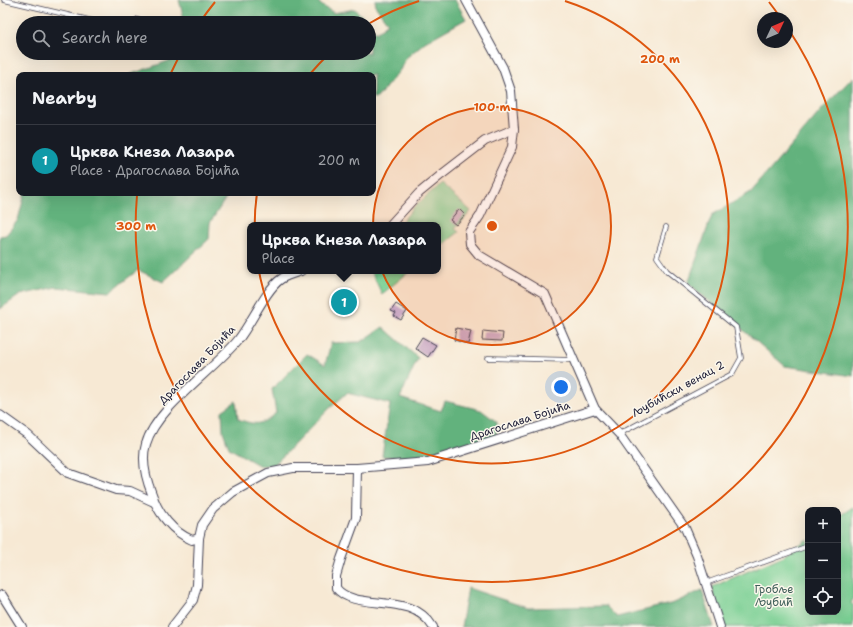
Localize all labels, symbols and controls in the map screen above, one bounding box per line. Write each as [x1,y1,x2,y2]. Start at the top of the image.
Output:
north arrow [757,12,793,48]
search box [16,16,376,60]
icon: search [30,27,52,49]
text: Search here [62,28,148,48]
text: 200 m [640,51,680,67]
text: Nearby [32,87,97,109]
text: 100 m [474,99,511,115]
text: Црква Кнеза Лазара [70,142,234,162]
text: 1 [42,152,48,169]
text: 200 m [318,152,360,169]
text: Place · Драгослава Бојића [70,162,239,179]
text: 300 m [116,218,156,234]
centre of rings [485,219,499,233]
popup [247,222,441,274]
text: Црква Кнеза Лазара [262,230,426,250]
text: Place [262,250,295,267]
pin: 1 [331,287,357,317]
street label: Драгослава Бојића [155,322,239,408]
street label: Љубићски венац 2 [629,357,727,421]
your location [551,377,571,397]
street label: Драгослава Бојића [468,398,572,444]
map controls [805,507,841,615]
button: + [805,507,841,543]
button: − [805,543,841,579]
button: locate [805,579,841,615]
park label: Гробље Љубић [755,582,794,610]

